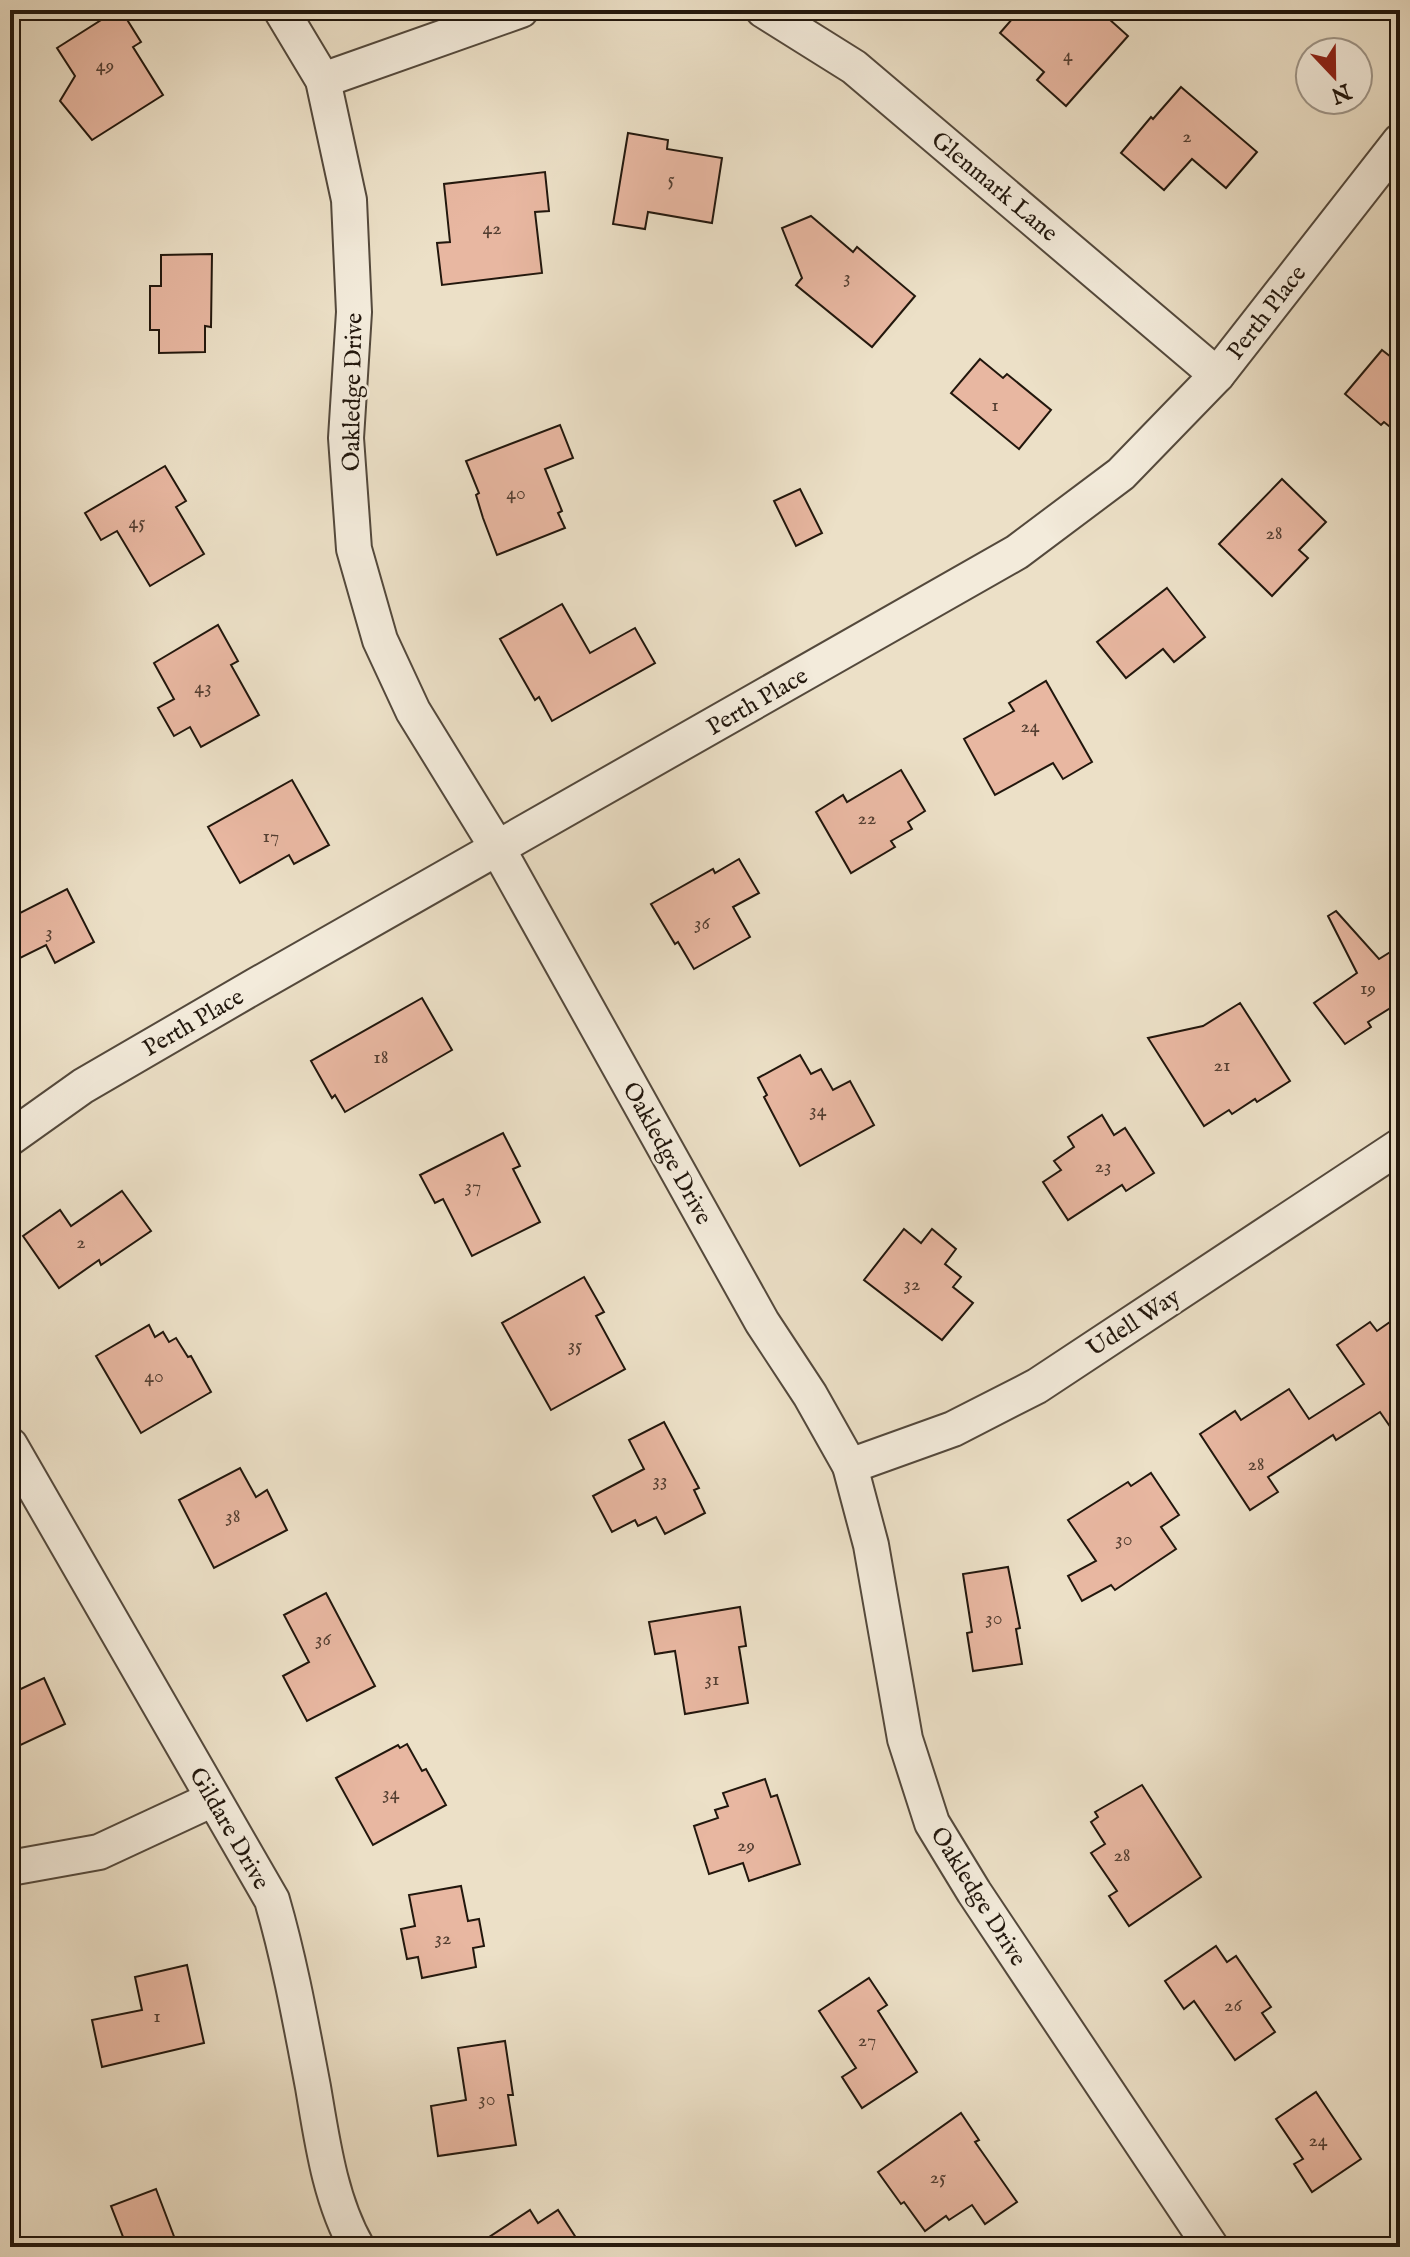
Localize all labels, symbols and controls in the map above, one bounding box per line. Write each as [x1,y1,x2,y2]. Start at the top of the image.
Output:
north arrow [1294,36,1374,116]
house number: 4 [1063,43,1073,68]
house number: 49 [96,53,114,78]
text: N [1327,76,1356,109]
house number: 2 [1182,124,1192,149]
street label: Glenmark Lane [924,125,1064,249]
house number: 5 [667,167,675,192]
house number: 42 [482,216,502,241]
street label: Perth Place [1221,259,1314,367]
house number: 3 [843,265,851,290]
street label: Oakledge Drive [337,312,370,472]
house number: 1 [991,393,999,418]
house number: 40 [506,481,526,506]
house number: 45 [129,510,145,535]
house number: 28 [1265,521,1283,546]
street label: Perth Place [702,661,814,744]
house number: 43 [194,675,212,700]
house number: 24 [1020,714,1040,739]
house number: 22 [858,806,876,831]
house number: 17 [263,824,279,849]
house number: 36 [694,911,711,936]
house number: 3 [45,920,53,945]
house number: 19 [1360,976,1376,1001]
street label: Perth Place [138,982,250,1065]
house number: 18 [373,1045,389,1070]
house number: 21 [1214,1053,1230,1078]
street label: Oakledge Drive [615,1077,719,1231]
house number: 34 [809,1098,827,1123]
house number: 23 [1095,1154,1111,1179]
house number: 37 [465,1174,481,1199]
house number: 2 [76,1230,86,1255]
house number: 32 [904,1272,920,1297]
street label: Udell Way [1081,1281,1187,1365]
house number: 35 [568,1333,582,1358]
house number: 40 [144,1364,164,1389]
house number: 28 [1247,1452,1265,1477]
house number: 33 [653,1468,667,1493]
house number: 38 [225,1504,241,1529]
house number: 30 [1115,1527,1133,1552]
house number: 30 [985,1606,1003,1631]
house number: 36 [315,1627,332,1652]
house number: 31 [705,1667,719,1692]
street label: Gildare Drive [181,1762,276,1895]
house number: 34 [382,1781,400,1806]
street label: Oakledge Drive [923,1821,1033,1972]
house number: 29 [737,1833,755,1858]
house number: 28 [1113,1843,1131,1868]
house number: 32 [435,1926,451,1951]
house number: 26 [1224,1993,1242,2018]
house number: 1 [153,2004,161,2029]
house number: 27 [858,2028,876,2053]
house number: 30 [478,2087,496,2112]
house number: 24 [1308,2128,1328,2153]
house number: 25 [930,2165,946,2190]

